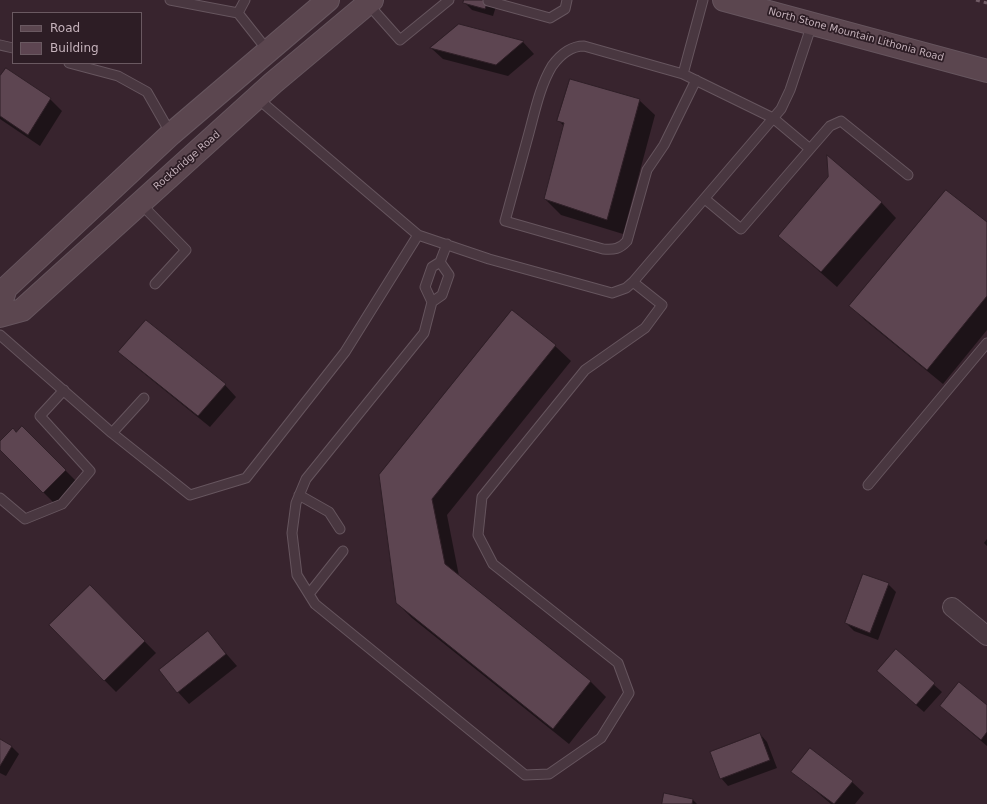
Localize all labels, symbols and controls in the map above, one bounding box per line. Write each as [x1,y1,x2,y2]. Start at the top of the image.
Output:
street label: North Stone Mountain Lithonia Road [767,6,945,64]
legend [12,12,142,64]
text: Road [50,21,80,35]
text: Building [50,41,99,55]
street label: Rockbridge Road [151,129,223,193]

